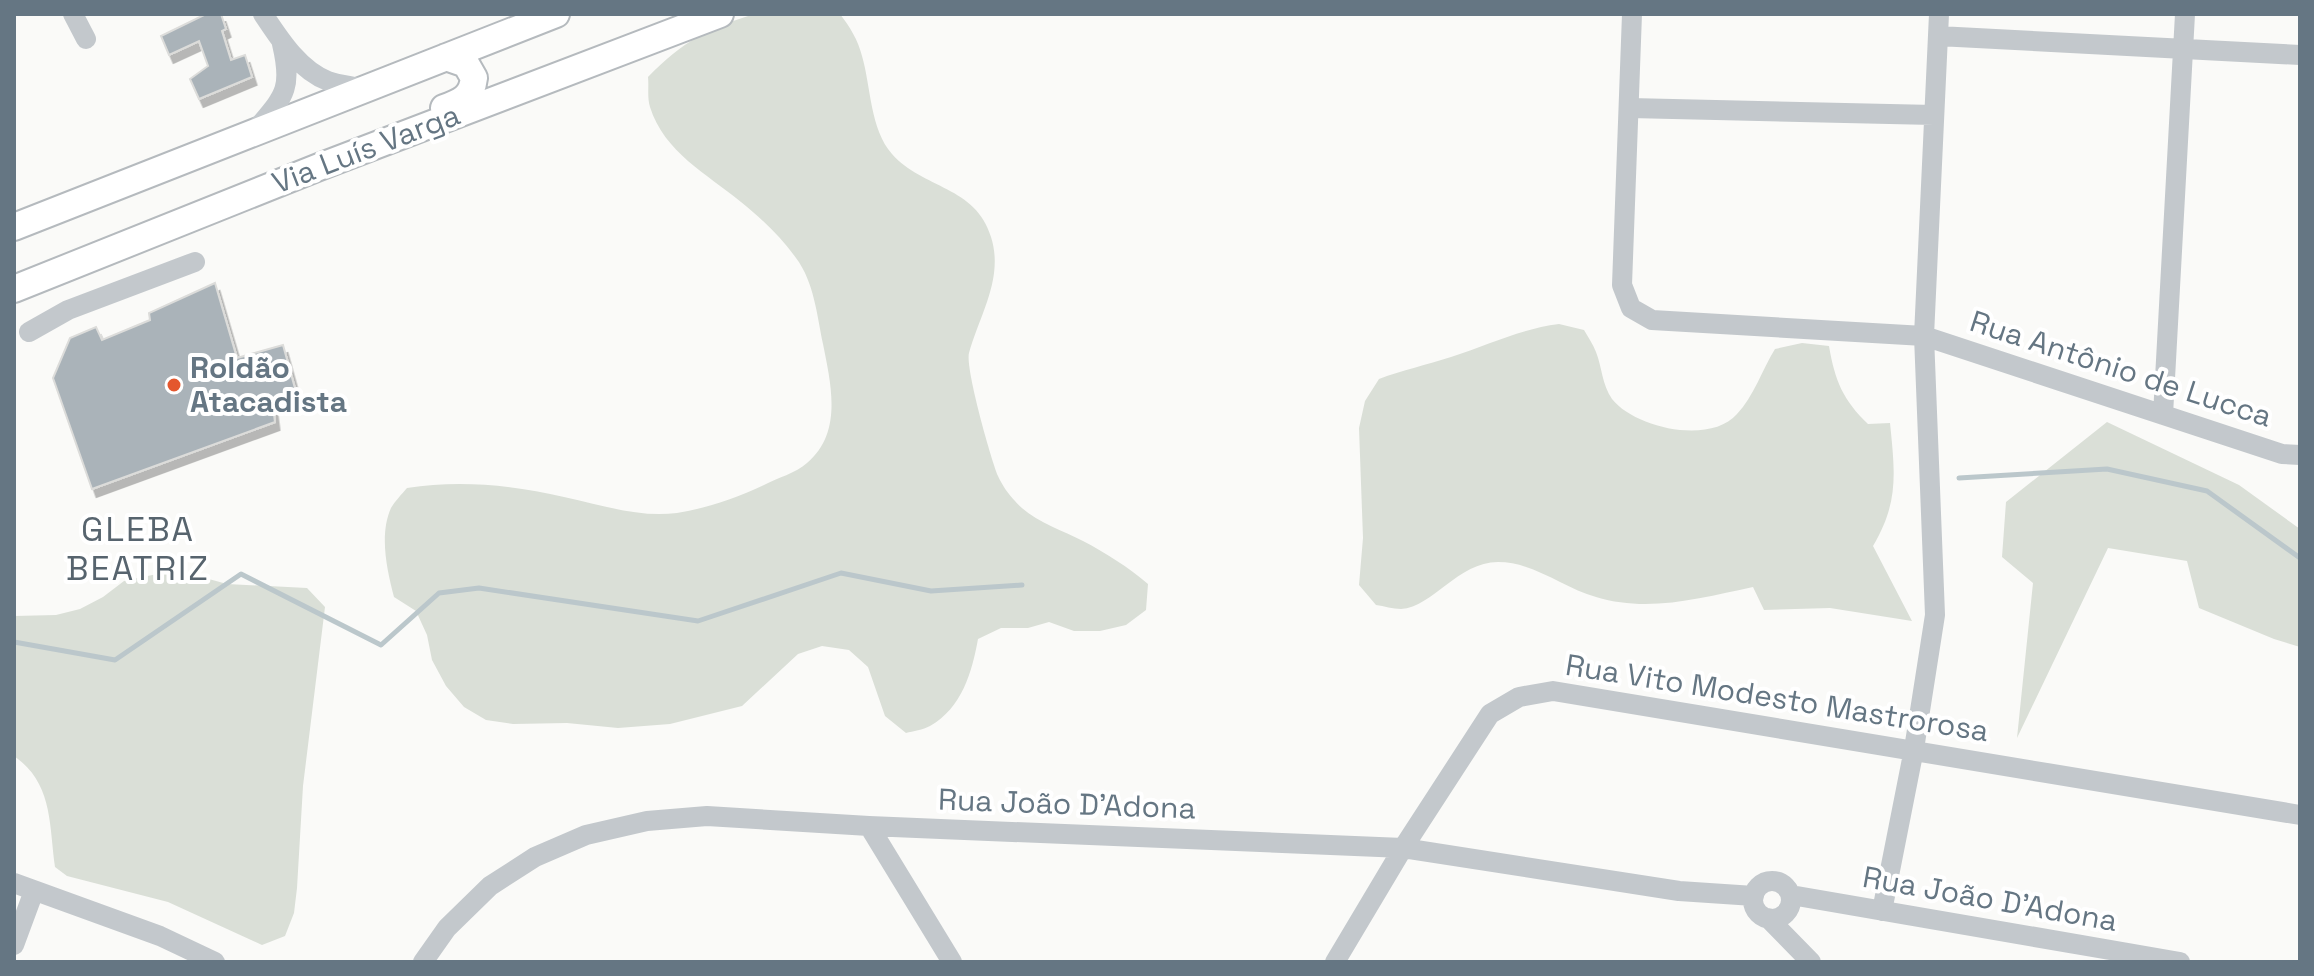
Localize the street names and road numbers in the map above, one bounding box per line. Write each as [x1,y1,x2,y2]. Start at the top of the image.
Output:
street label: Via Luís Varga [266,95,465,202]
street label: Rua Antônio de Lucca [1965,301,2277,436]
street label: Rua Vito Modesto Mastrorosa [1563,645,1991,750]
street label: Rua João D'Adona [938,780,1197,827]
street label: Rua João D'Adona [1860,857,2120,940]

